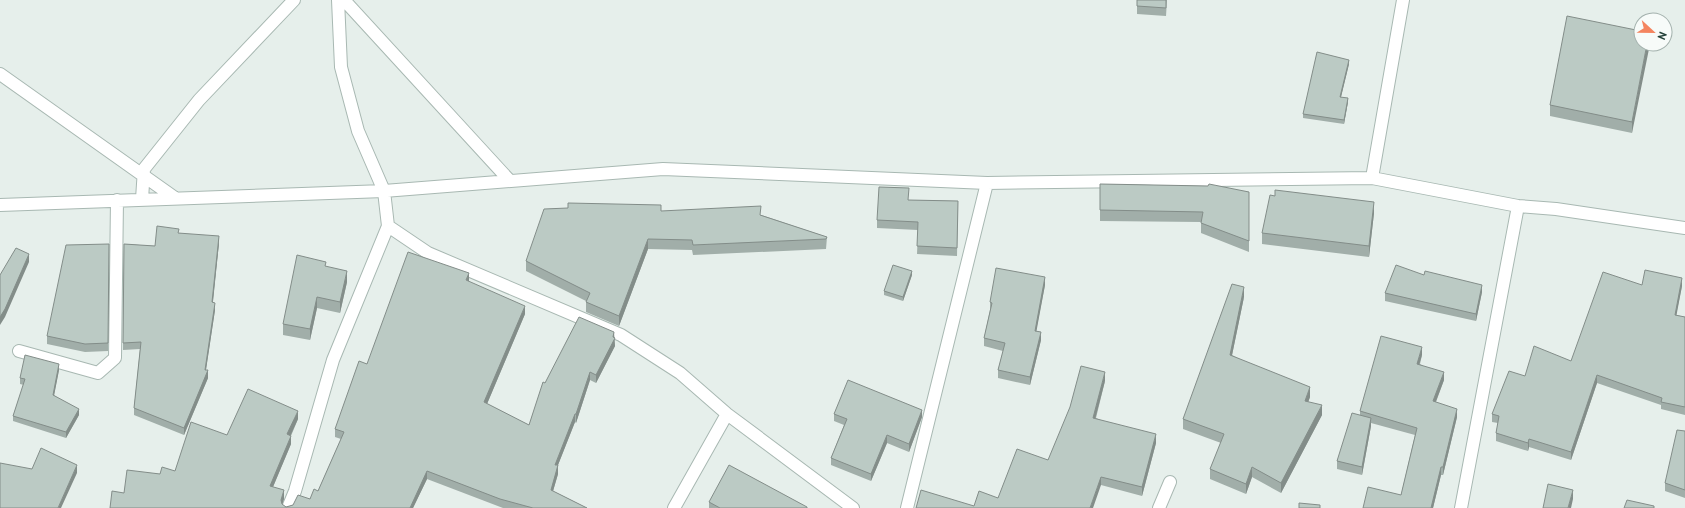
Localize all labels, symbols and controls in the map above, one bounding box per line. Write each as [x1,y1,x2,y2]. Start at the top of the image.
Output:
north arrow [1633,12,1673,52]
text: N [1654,30,1670,42]

